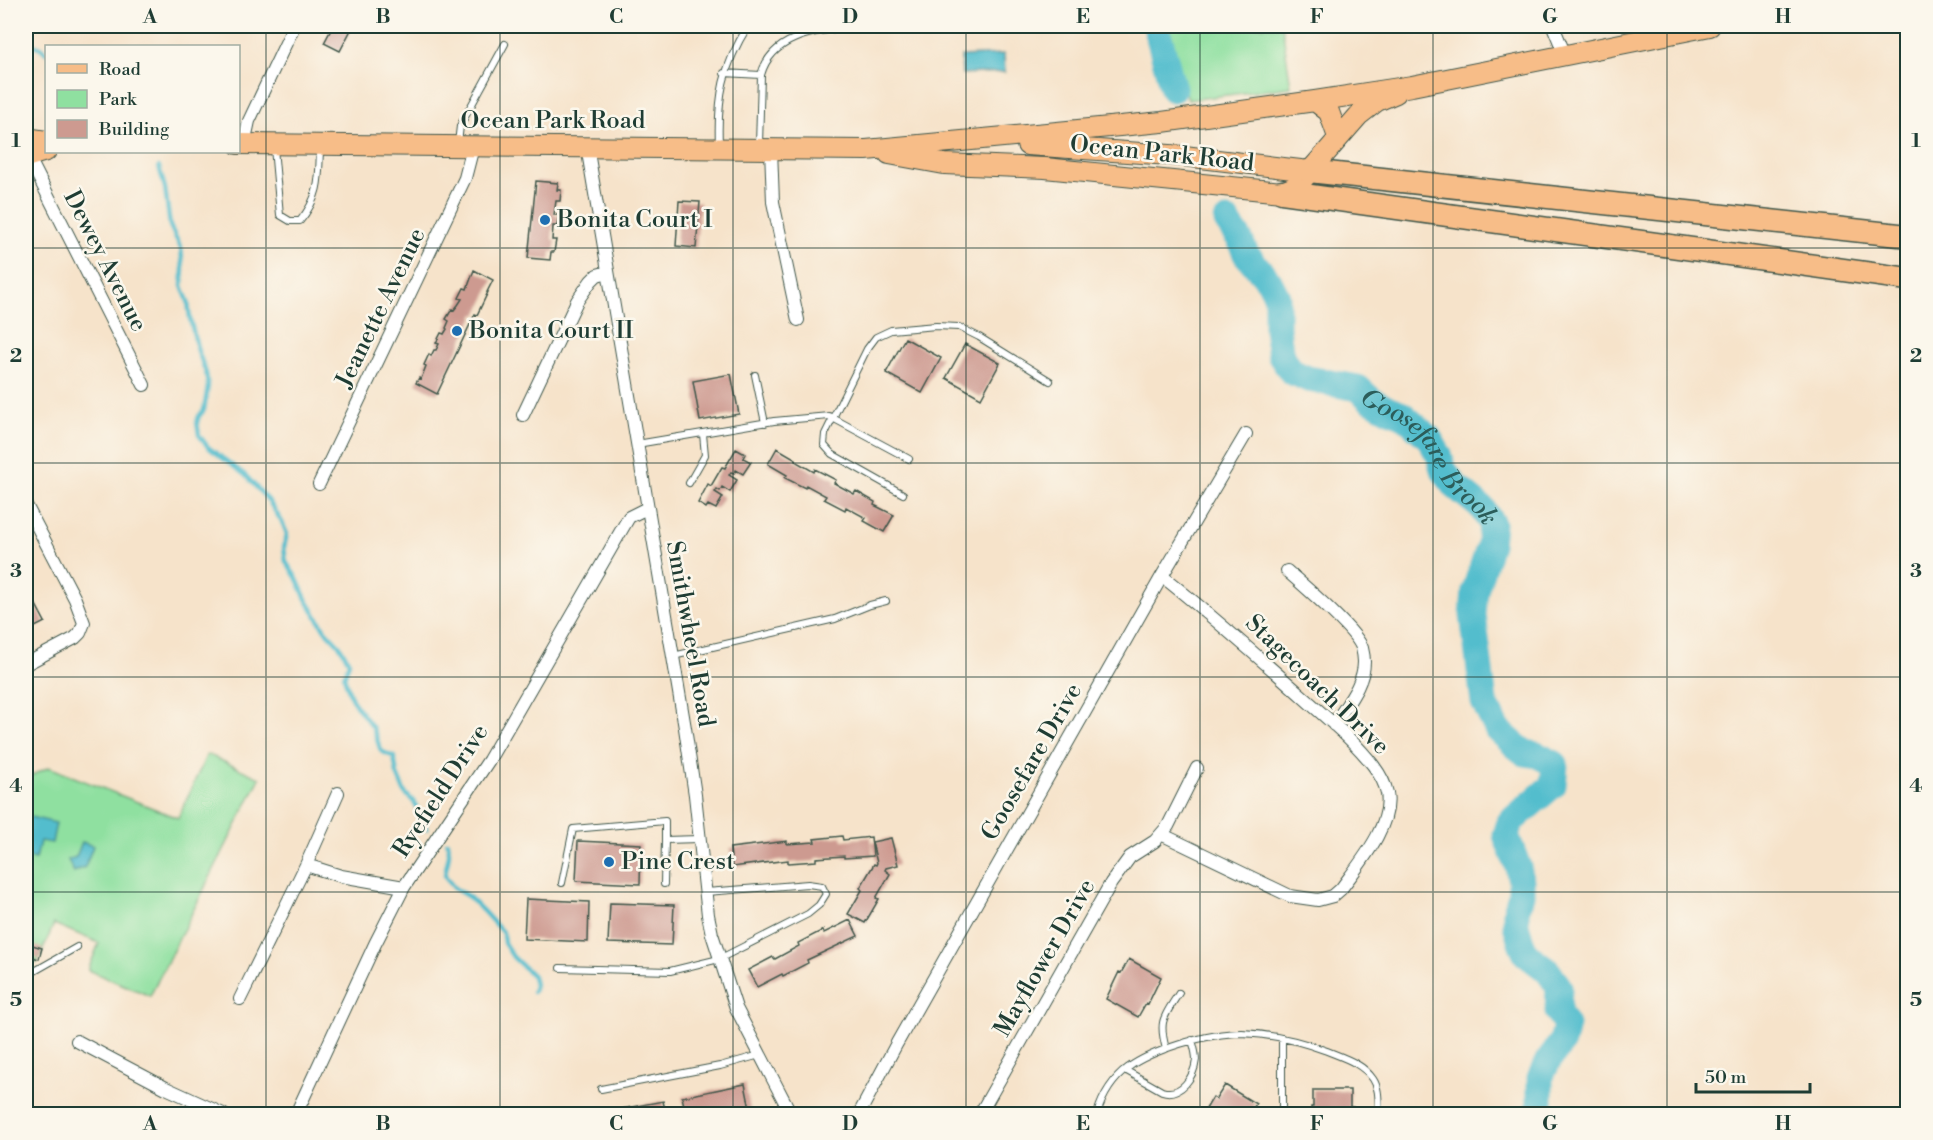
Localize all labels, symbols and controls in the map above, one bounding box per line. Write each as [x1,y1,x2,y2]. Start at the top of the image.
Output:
text: A [142,5,158,30]
text: B [375,5,391,30]
text: C [609,5,623,30]
text: D [842,5,858,30]
text: E [1076,5,1090,30]
text: F [1310,5,1324,30]
text: G [1542,5,1558,30]
text: H [1775,5,1792,30]
legend [45,45,240,153]
text: Road [99,58,142,81]
text: Park [99,88,138,111]
street label: Ocean Park Road [461,106,646,136]
text: Building [98,118,170,141]
text: 1 [11,129,21,154]
street label: Ocean Park Road [1068,129,1256,179]
text: 1 [1911,129,1921,154]
street label: Dewey Avenue [56,185,154,337]
place label: Bonita Court I [556,205,713,235]
marker: Bonita Court I [538,213,552,227]
street label: Jeanette Avenue [329,223,433,394]
place label: Bonita Court II [468,316,634,346]
marker: Bonita Court II [450,324,464,338]
text: 2 [10,344,22,369]
text: 2 [1910,344,1922,369]
water label: Goosefare Brook [1353,381,1505,531]
street label: Smithwheel Road [659,539,721,730]
text: 3 [10,559,22,584]
text: 3 [1910,559,1922,584]
street label: Stagecoach Drive [1239,609,1395,761]
street label: Goosefare Drive [975,678,1089,846]
street label: Ryefield Drive [387,719,495,863]
text: 4 [9,774,23,799]
text: 4 [1909,774,1923,799]
place label: Pine Crest [621,847,735,877]
marker: Pine Crest [602,855,616,869]
street label: Mayflower Drive [988,874,1102,1042]
text: 5 [10,988,22,1013]
text: 5 [1910,988,1922,1013]
scale bar [1696,1056,1810,1094]
text: 50 m [1705,1066,1747,1089]
text: A [142,1112,158,1137]
text: B [375,1112,391,1137]
text: C [609,1112,623,1137]
text: D [842,1112,858,1137]
text: E [1076,1112,1090,1137]
text: F [1310,1112,1324,1137]
text: G [1542,1112,1558,1137]
text: H [1775,1112,1792,1137]

